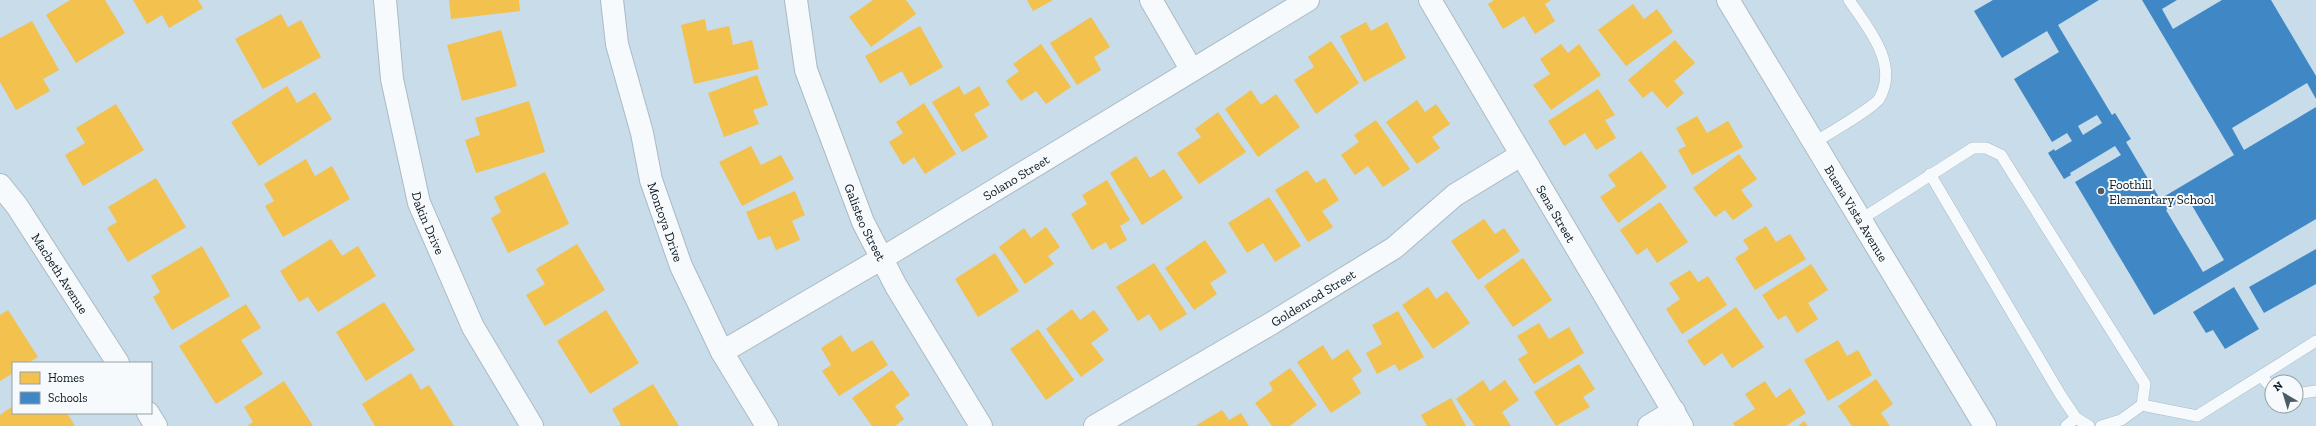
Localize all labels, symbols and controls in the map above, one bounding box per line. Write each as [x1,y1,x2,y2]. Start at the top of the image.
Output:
street label: Solano Street [980,151,1052,203]
street label: Buena Vista Avenue [1822,162,1891,264]
place label: Foothill Elementary School [2109,177,2214,207]
street label: Montoya Drive [645,180,686,264]
street label: Galisteo Street [842,181,889,263]
street label: Sena Street [1534,182,1579,245]
marker: Foothill Elementary School [2096,186,2106,196]
street label: Dakin Drive [409,190,448,257]
street label: Macbeth Avenue [29,230,92,316]
street label: Goldenrod Street [1268,266,1358,329]
legend [12,362,152,414]
text: Homes [48,371,84,385]
north arrow [2264,374,2304,414]
text: N [2271,378,2286,394]
text: Schools [48,391,87,405]

